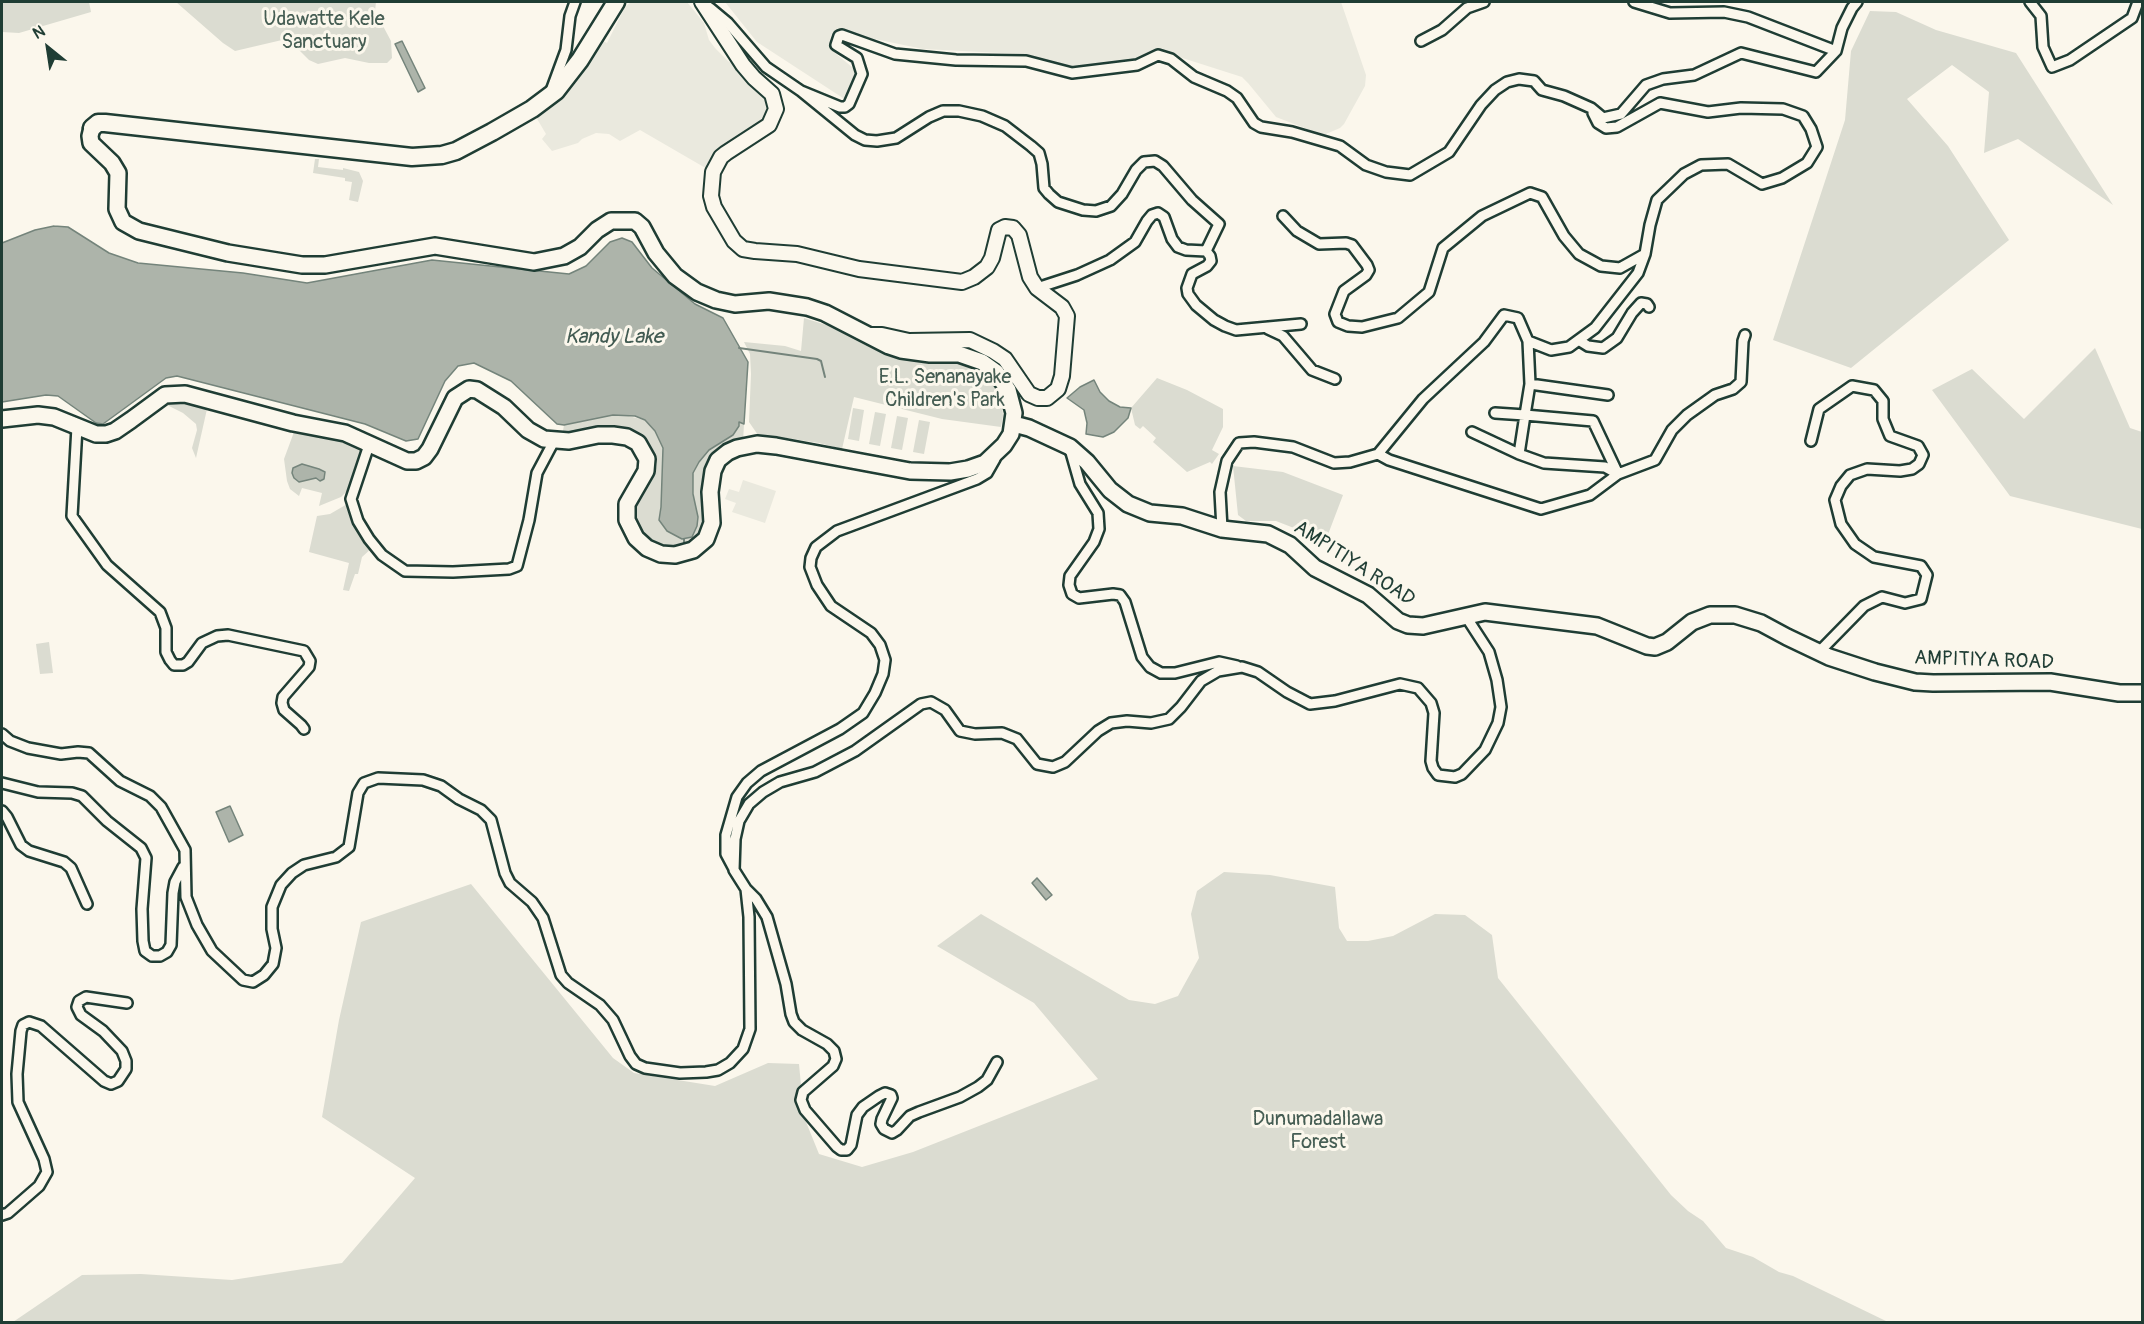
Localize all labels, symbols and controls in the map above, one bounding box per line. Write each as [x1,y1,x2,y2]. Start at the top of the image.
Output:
park label: Udawatte Kele Sanctuary [263,8,385,55]
north arrow [18,18,78,78]
text: N [29,21,49,44]
water label: Kandy Lake [565,325,663,351]
park label: E.L. Senanayake Children's Park [879,366,1011,413]
street label: AMPITIYA ROAD [1289,516,1419,612]
street label: AMPITIYA ROAD [1914,647,2054,675]
park label: Dunumadallawa Forest [1253,1108,1383,1155]

